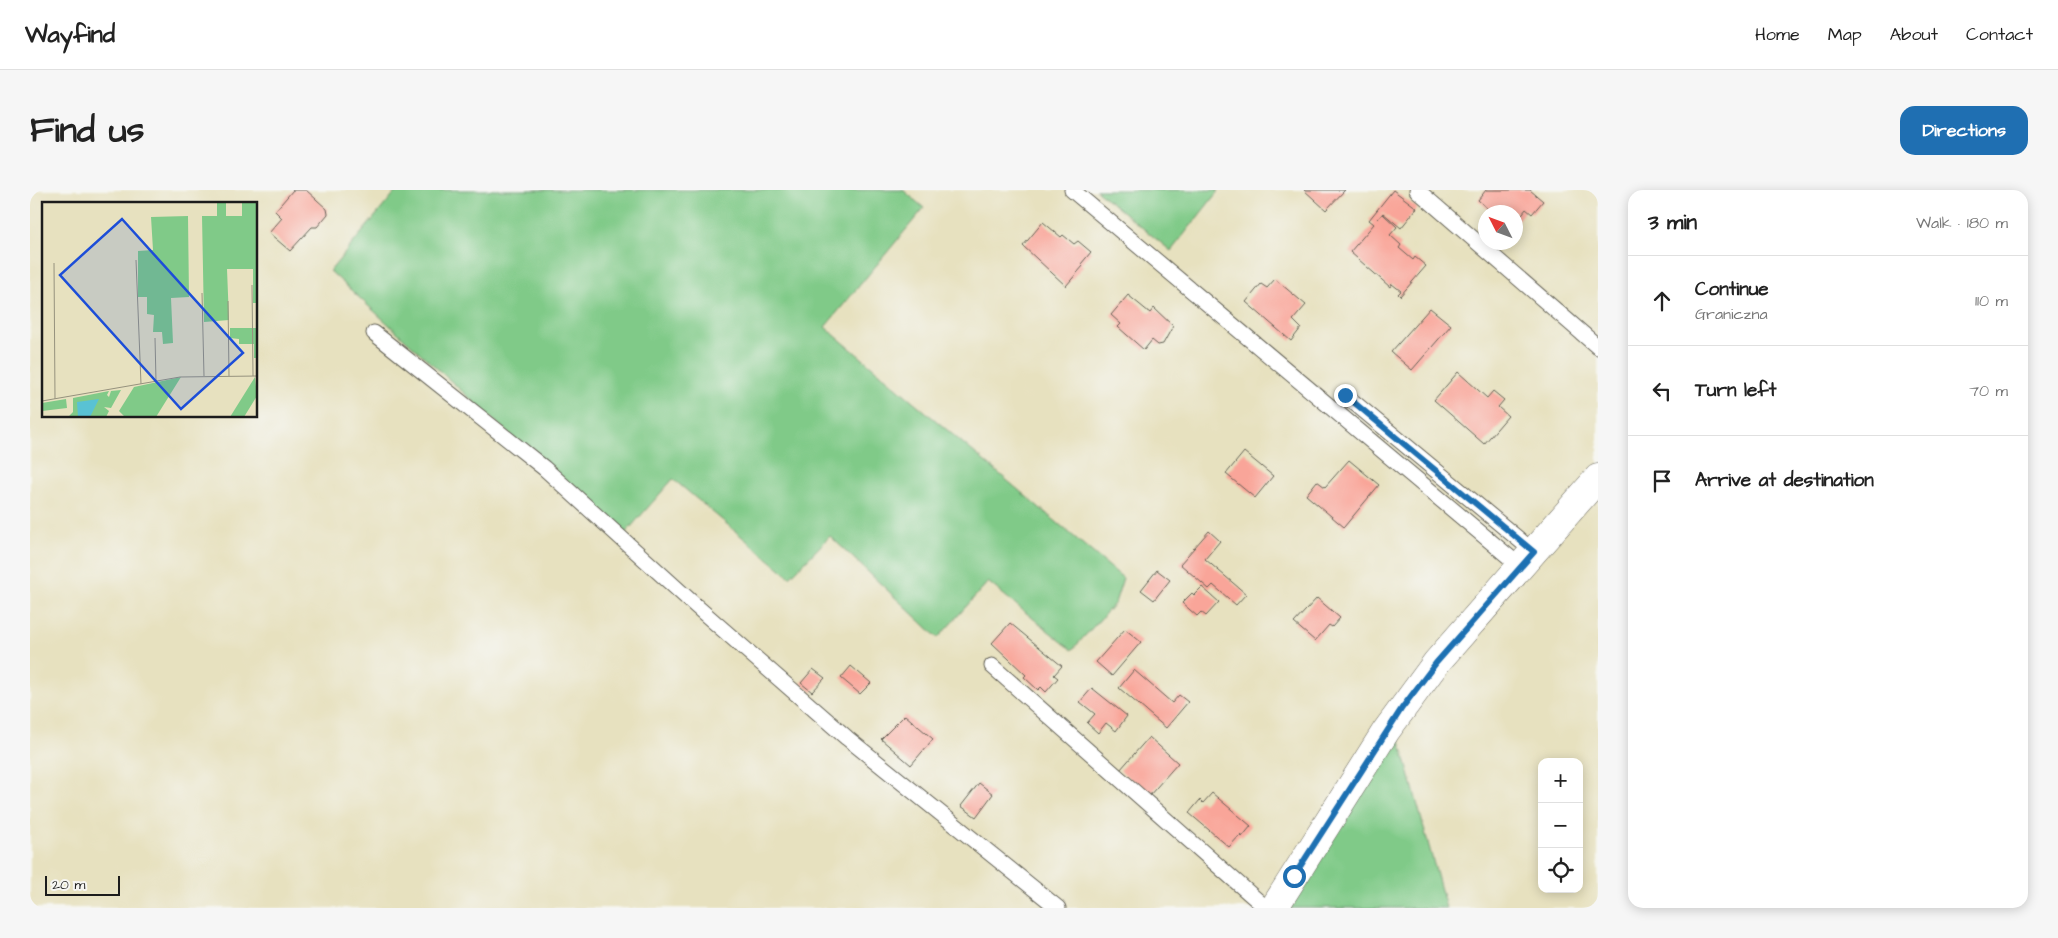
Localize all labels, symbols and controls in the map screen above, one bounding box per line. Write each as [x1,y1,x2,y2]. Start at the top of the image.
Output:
text: Wayfind [25,18,115,52]
text: Home [1755,22,1800,47]
text: Map [1828,22,1862,47]
text: About [1890,22,1938,47]
text: Contact [1966,22,2033,47]
text: Find us [30,106,144,155]
button: Directions [1900,106,2028,155]
inset map [42,202,258,418]
north arrow [1478,205,1523,250]
text: 3 min [1648,208,1697,237]
text: Walk · 180 m [1916,212,2008,234]
text: Continue [1695,276,1769,303]
icon: ahead [1648,287,1676,315]
text: 110 m [1975,290,2008,312]
text: Graniczna [1695,303,1768,325]
icon: left [1648,377,1676,405]
text: Turn left [1695,377,1776,404]
text: 70 m [1969,380,2008,402]
route end [1334,384,1357,407]
icon: arrive [1648,467,1676,495]
text: Arrive at destination [1695,467,1874,494]
map controls [1538,758,1583,893]
button: + [1538,758,1583,803]
button: − [1538,803,1583,848]
button: locate [1538,848,1583,893]
route start [1283,865,1306,888]
scale bar [45,873,120,896]
text: 20 m [52,875,85,895]

